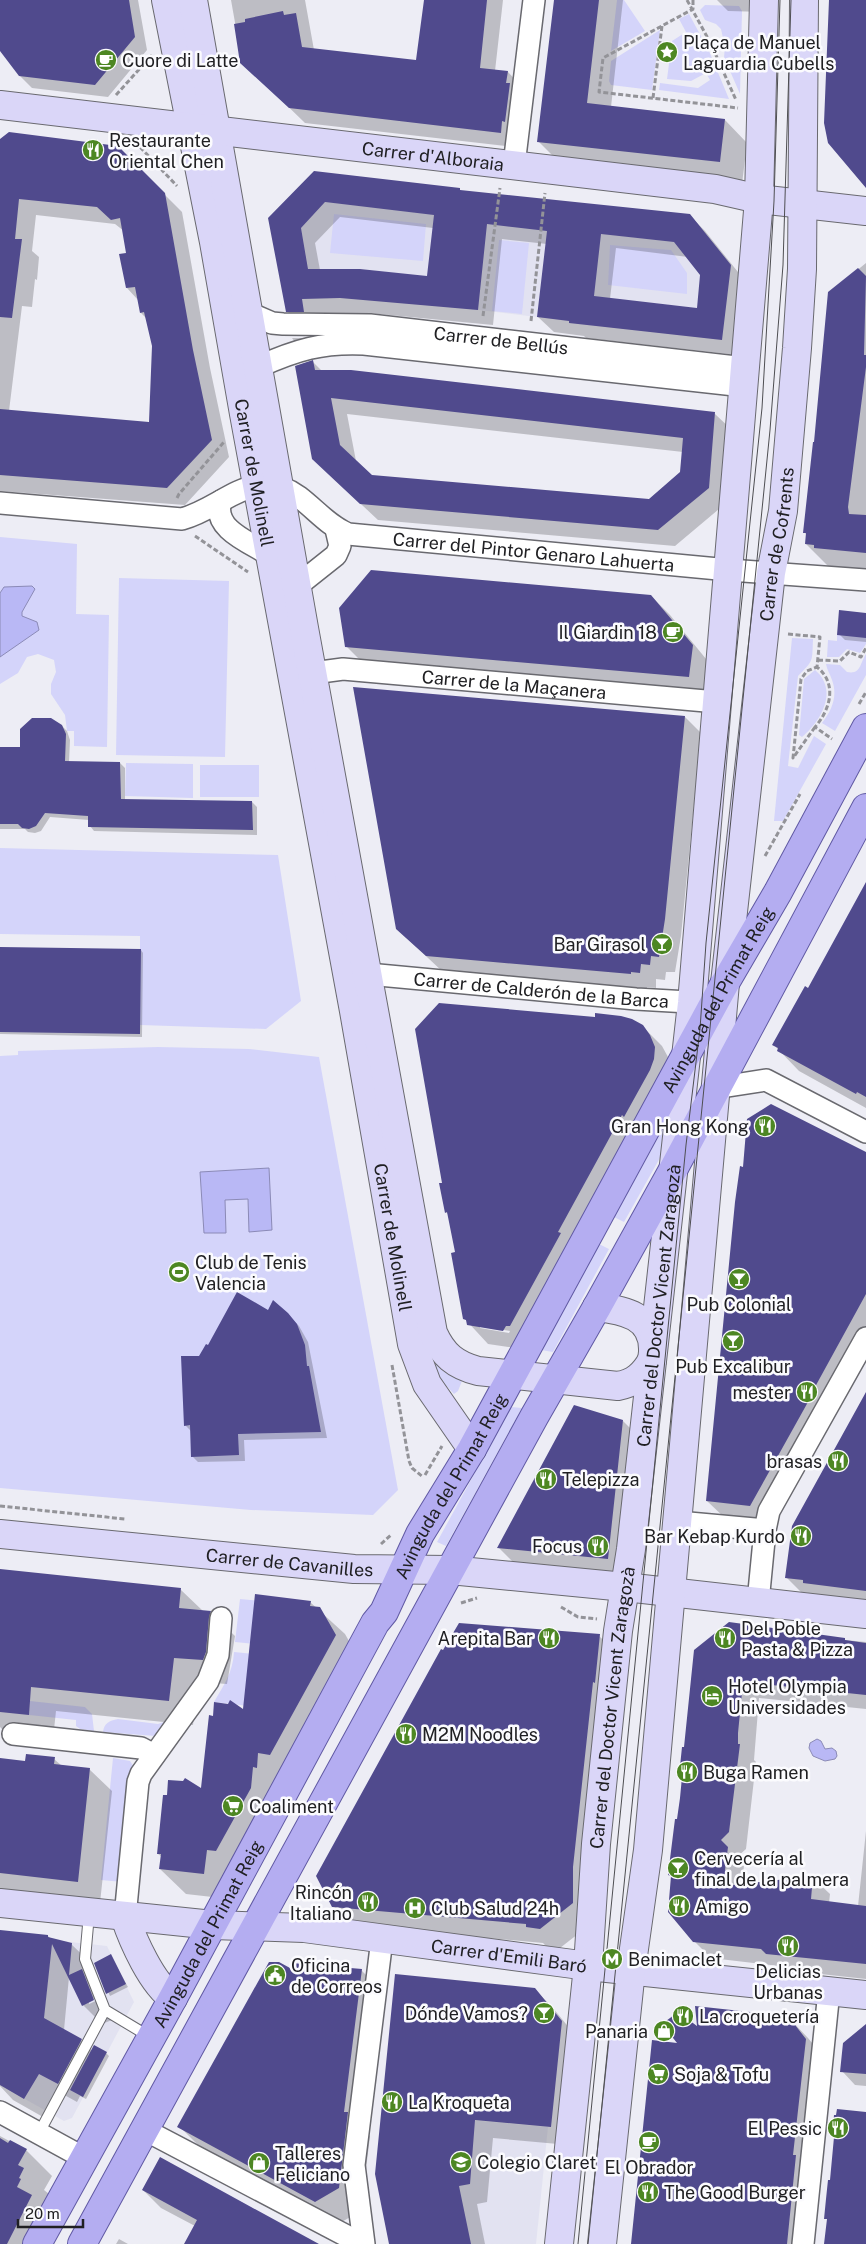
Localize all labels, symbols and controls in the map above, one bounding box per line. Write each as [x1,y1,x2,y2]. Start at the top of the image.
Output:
place label: Plaça de Manuel Laguardia Cubells [683,32,834,74]
place icon: Plaça de Manuel Laguardia Cubells [655,40,679,64]
cafe icon: Cuore di Latte [94,48,118,72]
place label: Cuore di Latte [122,50,239,71]
place label: Restaurante Oriental Chen [109,130,224,172]
street label: Carrer d'Alboraia [361,137,505,175]
restaurant icon: Restaurante Oriental Chen [81,138,105,162]
street label: Carrer de Bellús [433,322,569,358]
street label: Carrer de Molinell [231,397,279,548]
street label: Carrer de Cofrents [755,466,797,622]
street label: Carrer del Pintor Genaro Lahuerta [392,528,675,575]
cafe icon: Il Giardin 18 [661,620,685,644]
place label: Il Giardin 18 [558,622,657,643]
street label: Carrer de la Maçanera [421,665,607,703]
street label: Avinguda del Primat Reig [657,902,778,1096]
bar icon: Bar Girasol [650,932,674,956]
place label: Bar Girasol [553,934,646,955]
street label: Carrer de Calderón de la Barca [413,968,669,1011]
restaurant icon: Gran Hong Kong [753,1114,777,1138]
place label: Gran Hong Kong [611,1116,749,1137]
street label: Carrer de Molinell [370,1162,417,1313]
street label: Carrer del Doctor Vicent Zaragozà [632,1163,684,1448]
place label: Club de Tenis Valencia [195,1252,307,1294]
sports icon: Club de Tenis Valencia [167,1260,191,1284]
bar icon: Pub Colonial [727,1267,751,1291]
place label: Pub Colonial [687,1294,791,1315]
bar icon: Pub Excalibur [721,1329,745,1353]
place label: Pub Excalibur [675,1356,791,1377]
restaurant icon: mester [795,1380,819,1404]
place label: mester [732,1382,791,1403]
street label: Avinguda del Primat Reig [390,1389,511,1582]
restaurant icon: brasas [826,1449,850,1473]
place label: brasas [767,1451,822,1472]
restaurant icon: Telepizza [534,1467,558,1491]
place label: Telepizza [562,1469,640,1490]
restaurant icon: Bar Kebap Kurdo [789,1524,813,1548]
place label: Bar Kebap Kurdo [644,1526,785,1547]
restaurant icon: Focus [586,1534,610,1558]
place label: Focus [532,1536,582,1557]
street label: Carrer de Cavanilles [205,1544,373,1580]
street label: Carrer del Doctor Vicent Zaragozà [585,1565,639,1850]
place label: Del Poble Pasta & Pizza [741,1618,853,1660]
restaurant icon: Arepita Bar [537,1626,561,1650]
restaurant icon: Del Poble Pasta & Pizza [713,1626,737,1650]
place label: Arepita Bar [438,1628,533,1649]
place label: Hotel Olympia Universidades [728,1676,847,1718]
hotel icon: Hotel Olympia Universidades [700,1684,724,1708]
restaurant icon: M2M Noodles [394,1722,418,1746]
place label: M2M Noodles [422,1724,538,1745]
restaurant icon: Buga Ramen [675,1760,699,1784]
place label: Buga Ramen [703,1762,809,1783]
supermarket icon: Coaliment [221,1794,245,1818]
place label: Coaliment [249,1796,334,1817]
street label: Avinguda del Primat Reig [148,1836,267,2031]
place label: Cervecería al final de la palmera [694,1848,849,1890]
bar icon: Cervecería al final de la palmera [666,1856,690,1880]
place label: Rincón Italiano [290,1882,352,1924]
restaurant icon: Rincón Italiano [356,1890,380,1914]
restaurant icon: Amigo [667,1894,691,1918]
hospital icon: Club Salud 24h [403,1896,427,1920]
place label: Amigo [695,1896,749,1917]
place label: Club Salud 24h [431,1898,559,1919]
restaurant icon: Delicias Urbanas [776,1934,800,1958]
street label: Carrer d'Emili Baró [430,1935,588,1976]
metro station icon: Benimaclet [600,1947,624,1971]
place label: Benimaclet [628,1949,722,1970]
place label: Oficina de Correos [291,1955,382,1997]
place label: Delicias Urbanas [753,1961,823,2003]
public building icon: Oficina de Correos [263,1963,287,1987]
bar icon: Dónde Vamos? [532,2001,556,2025]
place label: Dónde Vamos? [405,2003,528,2024]
restaurant icon: La croquetería [671,2004,695,2028]
place label: La croquetería [699,2006,819,2027]
shop icon: Panaria [652,2019,676,2043]
place label: Panaria [585,2021,648,2042]
supermarket icon: Soja & Tofu [646,2062,670,2086]
place label: Soja & Tofu [674,2064,769,2085]
restaurant icon: La Kroqueta [380,2090,404,2114]
place label: La Kroqueta [408,2092,510,2113]
restaurant icon: El Pessic [826,2116,850,2140]
place label: El Pessic [747,2118,822,2139]
cafe icon: El Obrador [637,2130,661,2154]
place label: Talleres Feliciano [275,2143,350,2185]
school or university icon: Colegio Claret [449,2150,473,2174]
shop icon: Talleres Feliciano [247,2151,271,2175]
place label: Colegio Claret [477,2152,596,2173]
place label: El Obrador [604,2157,694,2178]
restaurant icon: The Good Burger [636,2180,660,2204]
place label: The Good Burger [664,2182,806,2203]
scale bar [18,2196,82,2228]
text: 20 m [25,2205,60,2222]

